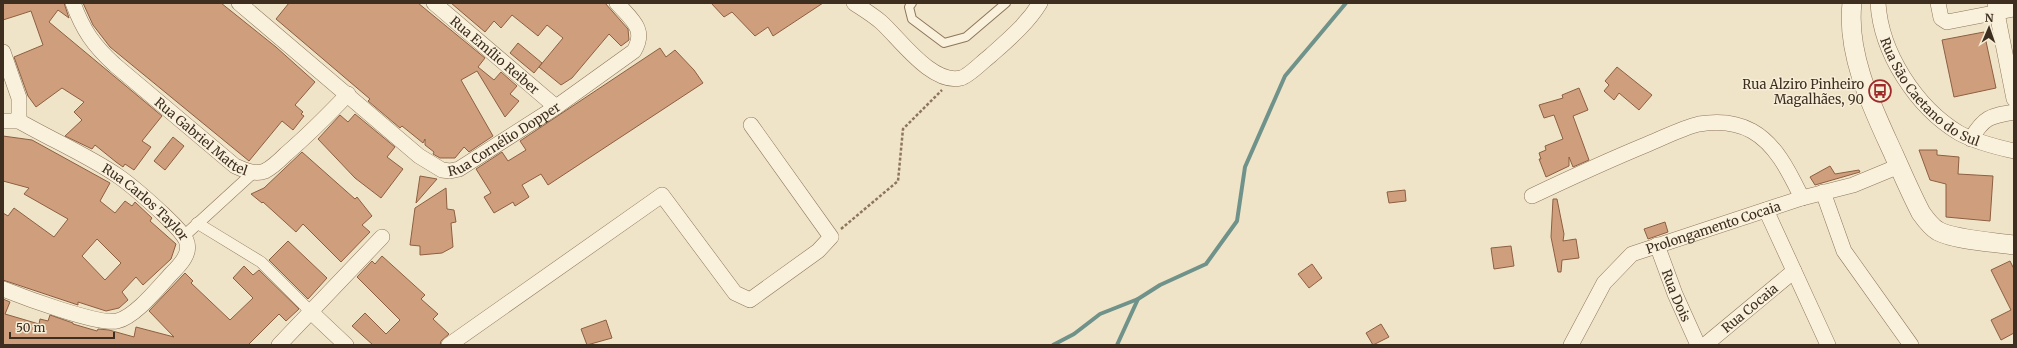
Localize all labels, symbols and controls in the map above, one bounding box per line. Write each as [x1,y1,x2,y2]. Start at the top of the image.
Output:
north arrow [1969,8,2009,48]
text: N [1985,11,1994,25]
street label: Rua Emílio Reiber [446,13,543,98]
street label: Rua São Caetano do Sul [1876,35,1982,150]
place label: Rua Alziro Pinheiro Magalhães, 90 [1742,76,1864,108]
bus stop icon: Rua Alziro Pinheiro Magalhães, 90 [1867,78,1893,104]
street label: Rua Gabriel Mattel [151,94,250,179]
street label: Rua Cornélio Dopper [446,98,564,180]
street label: Rua Carlos Taylor [99,160,192,244]
street label: Prolongamento Cocaia [1644,198,1783,258]
street label: Rua Dois [1658,267,1694,325]
street label: Rua Cocaia [1718,280,1782,337]
scale bar [10,314,114,340]
text: 50 m [16,320,45,335]

